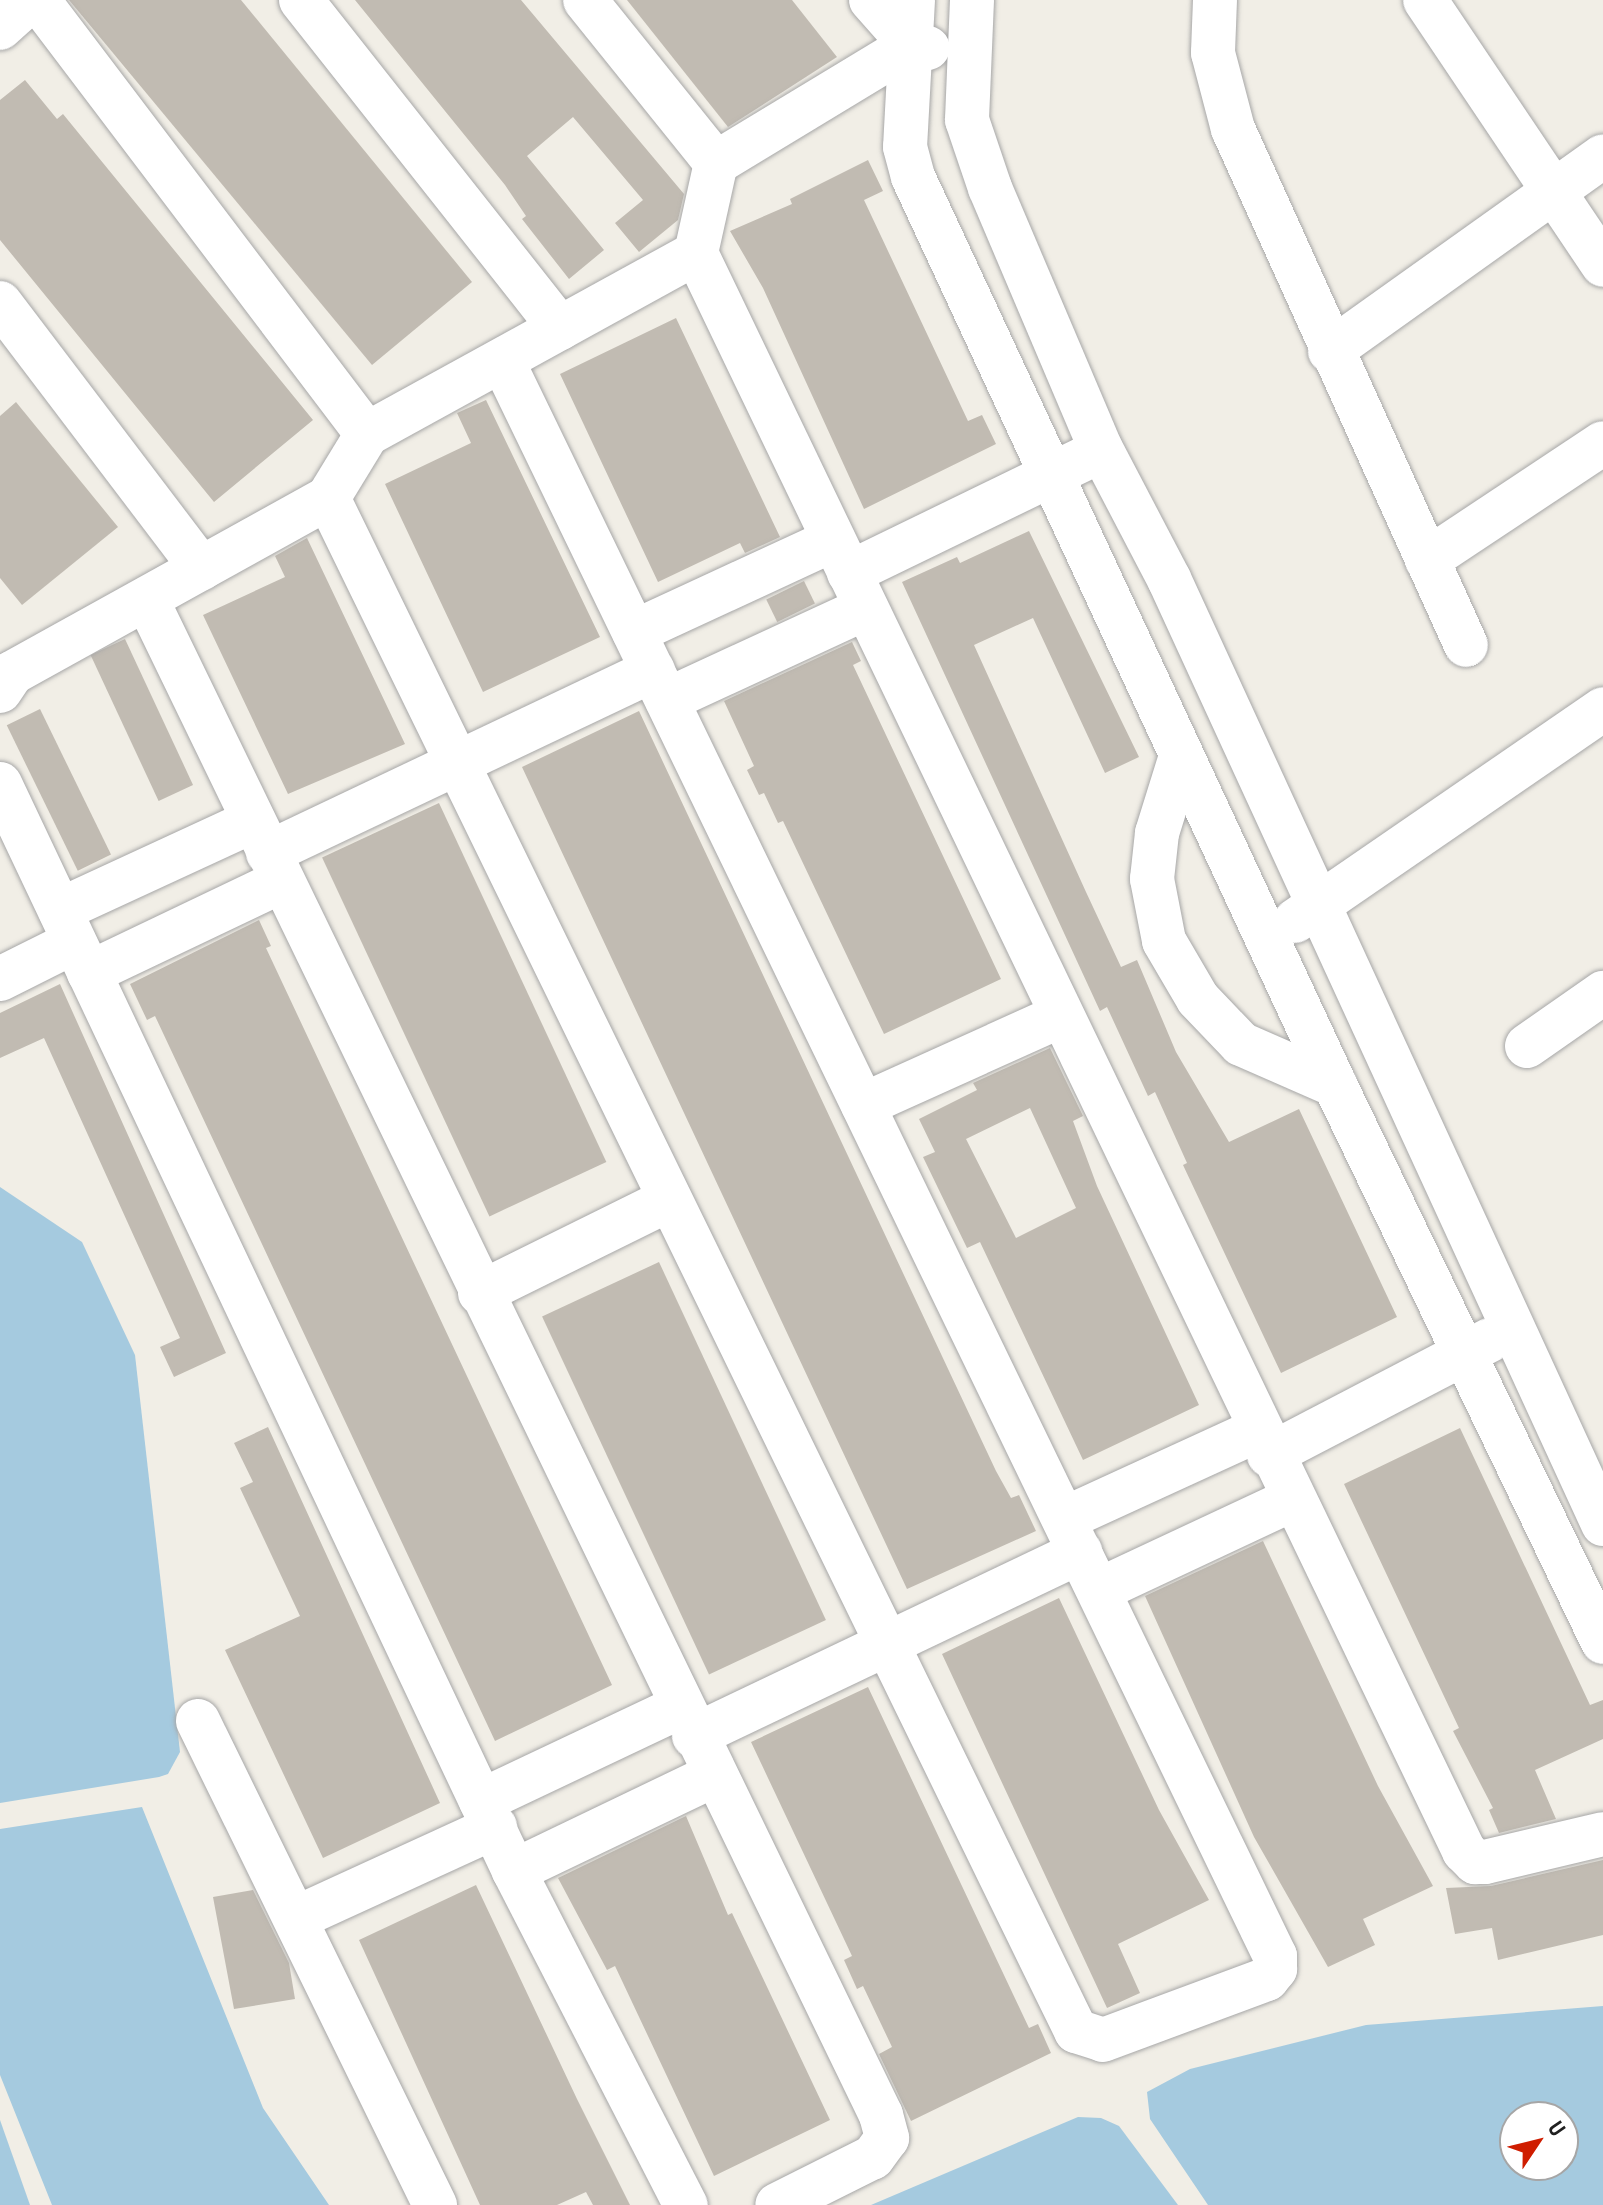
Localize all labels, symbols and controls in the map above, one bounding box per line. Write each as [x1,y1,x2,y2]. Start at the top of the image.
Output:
north arrow [1499,2101,1579,2181]
text: U [1542,2116,1572,2141]

